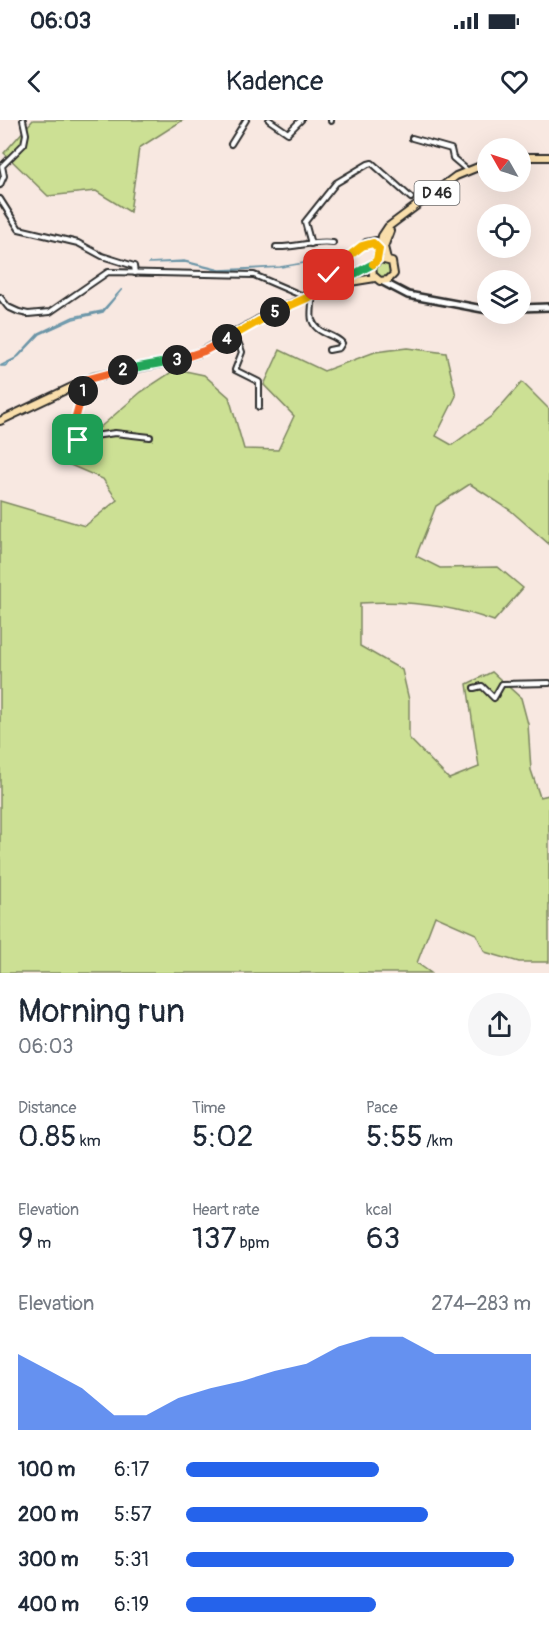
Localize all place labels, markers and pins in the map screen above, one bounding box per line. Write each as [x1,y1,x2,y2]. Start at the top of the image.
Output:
pin [303,249,354,300]
pin: 5 [260,297,290,327]
pin: 4 [212,324,242,354]
pin: 3 [162,345,192,375]
pin: 2 [108,355,138,385]
pin: 1 [68,376,98,406]
pin [52,414,103,465]

